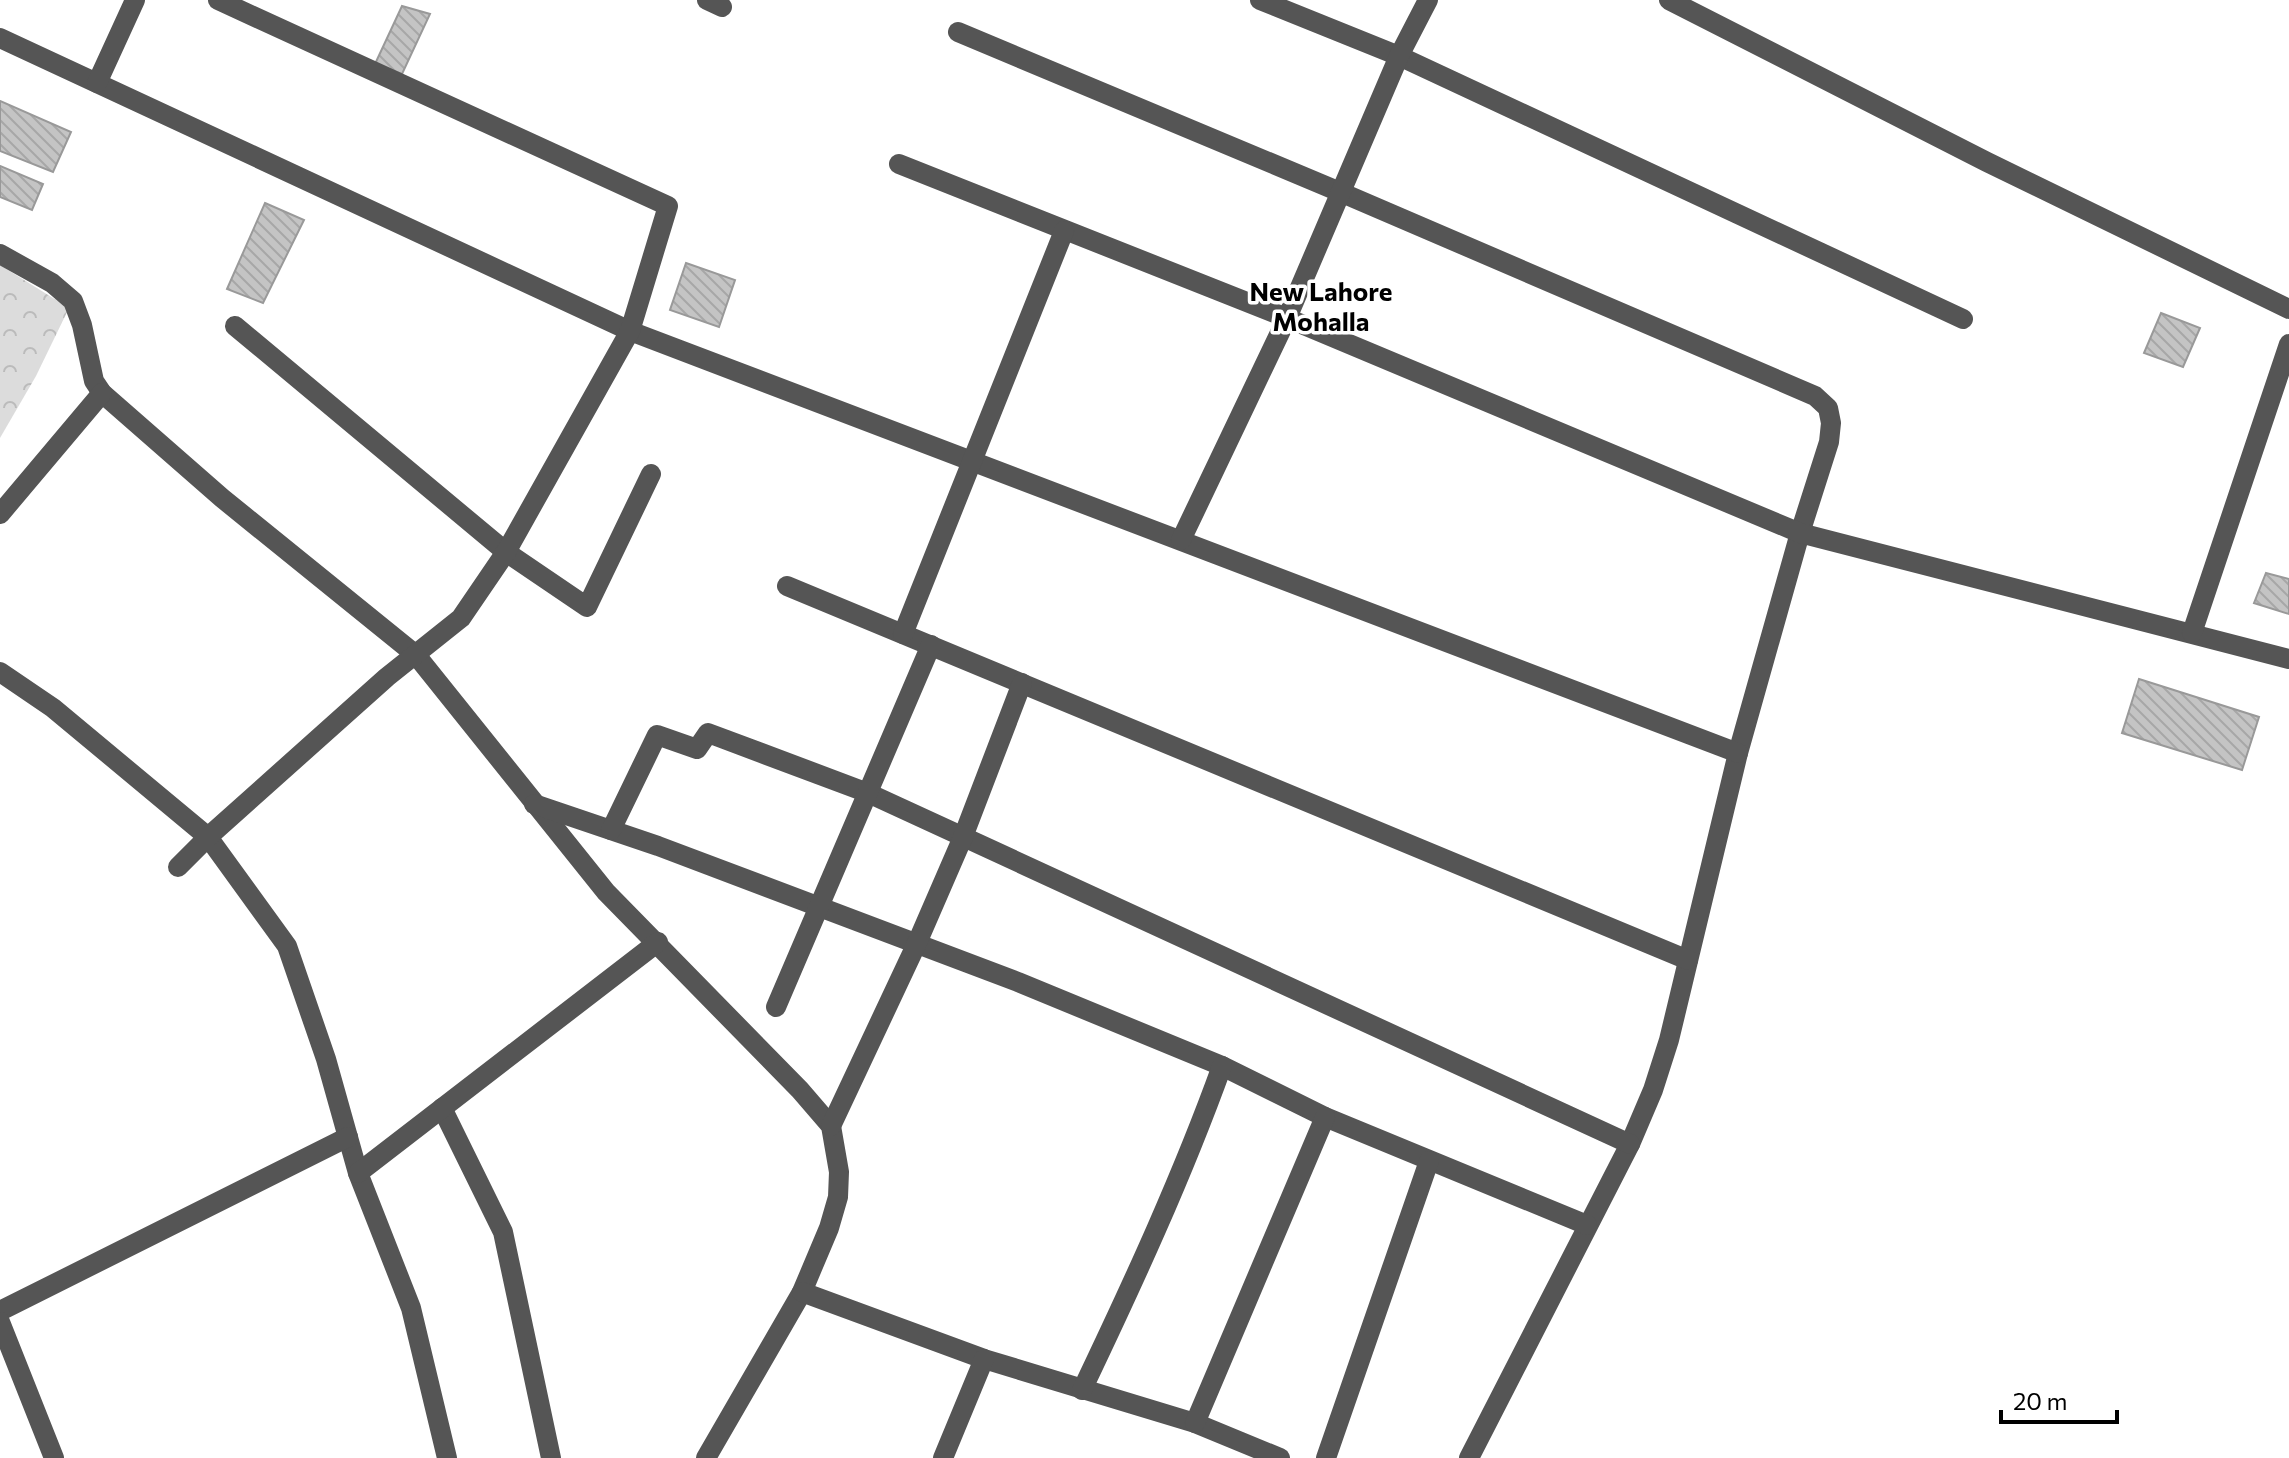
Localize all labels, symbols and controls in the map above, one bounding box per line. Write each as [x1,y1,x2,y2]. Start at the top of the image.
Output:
district label: New Lahore Mohalla [1250,275,1392,336]
scale bar [2001,1374,2117,1424]
text: 20 m [2013,1386,2067,1415]

